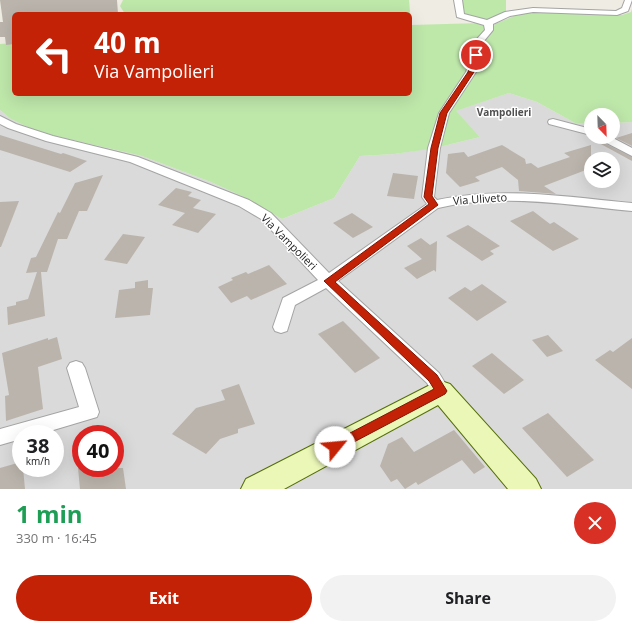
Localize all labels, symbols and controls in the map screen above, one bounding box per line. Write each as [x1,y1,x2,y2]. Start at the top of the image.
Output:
text: 40 m [94,23,161,61]
icon: left [28,28,80,80]
pin [459,38,493,72]
icon: arrive [465,44,487,66]
text: Via Vampolieri [94,59,214,83]
district label: Vampolieri [477,105,531,119]
north arrow [584,108,620,144]
map controls [584,108,620,188]
button: layers [584,152,620,188]
street label: Via Uliveto [452,189,508,208]
street label: Via Vampolieri [258,210,321,273]
speed limit sign: 40 [72,425,124,477]
position arrow [314,426,356,468]
text: 38 [27,432,49,459]
text: km/h [26,454,50,468]
text: 1 min [16,497,83,530]
button: close [574,502,616,544]
text: 330 m · 16:45 [16,529,97,547]
button: Exit [16,575,312,621]
button: Share [320,575,616,621]

